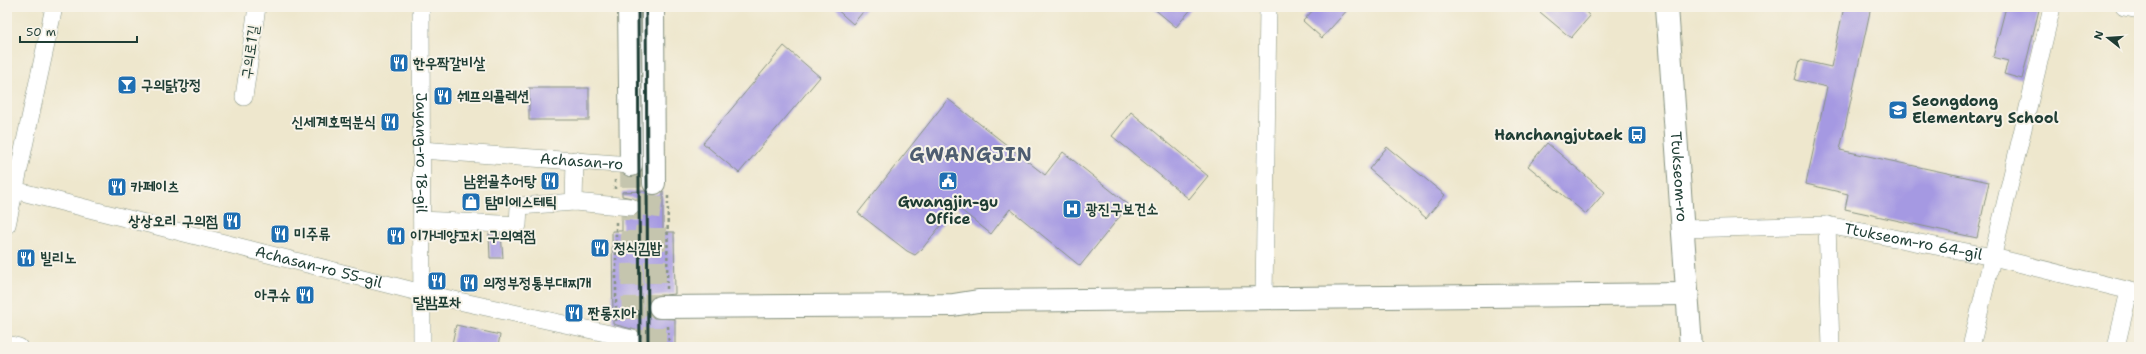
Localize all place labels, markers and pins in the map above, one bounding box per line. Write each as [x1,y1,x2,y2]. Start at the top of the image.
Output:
restaurant icon: 한우짝갈비살 [388,52,410,74]
place label: 한우짝갈비살 [412,53,485,73]
bar icon: 구의닭강정 [116,74,138,96]
place label: 구의닭강정 [141,75,201,95]
restaurant icon: 쉐프의콜렉션 [432,85,454,107]
place label: 쉐프의콜렉션 [457,86,529,106]
place label: Seongdong Elementary School [1912,91,2059,128]
school or university icon: Seongdong Elementary School [1887,99,1909,121]
restaurant icon: 신세계호떡분식 [379,111,401,133]
place label: 신세계호떡분식 [292,112,376,132]
bus stop icon: Hanchangjutaek [1626,124,1648,146]
place label: Hanchangjutaek [1494,125,1623,145]
restaurant icon: 남원골추어탕 [539,170,561,192]
public building icon: Gwangjin-gu Office [937,170,959,192]
place label: 남원골추어탕 [464,171,537,191]
restaurant icon: 카페이츠 [106,176,128,198]
place label: 카페이츠 [130,177,179,197]
shop icon: 탐미에스테틱 [460,191,482,213]
place label: 탐미에스테틱 [485,192,557,212]
place label: Gwangjin-gu Office [898,192,998,229]
hospital icon: 광진구보건소 [1061,198,1083,220]
place label: 광진구보건소 [1085,199,1158,219]
restaurant icon: 상상오리 구의점 [221,210,243,232]
place label: 상상오리 구의점 [128,211,218,231]
restaurant icon: 미주류 [269,223,291,245]
place label: 미주류 [294,224,330,244]
restaurant icon: 이가네양꼬치 구의역점 [385,225,407,247]
place label: 이가네양꼬치 구의역점 [410,226,536,246]
restaurant icon: 정식김밥 [589,237,611,259]
place label: 정식김밥 [613,238,662,258]
restaurant icon: 빌리노 [15,247,37,269]
place label: 빌리노 [40,248,76,268]
restaurant icon: 달밤포차 [426,270,448,292]
restaurant icon: 의정부정통부대찌개 [458,272,480,294]
place label: 의정부정통부대찌개 [483,273,592,293]
restaurant icon: 아쿠슈 [294,284,316,306]
place label: 아쿠슈 [254,285,291,305]
place label: 달밤포차 [413,292,461,312]
restaurant icon: 짠롱지아 [563,302,585,324]
place label: 짠롱지아 [587,303,637,323]

